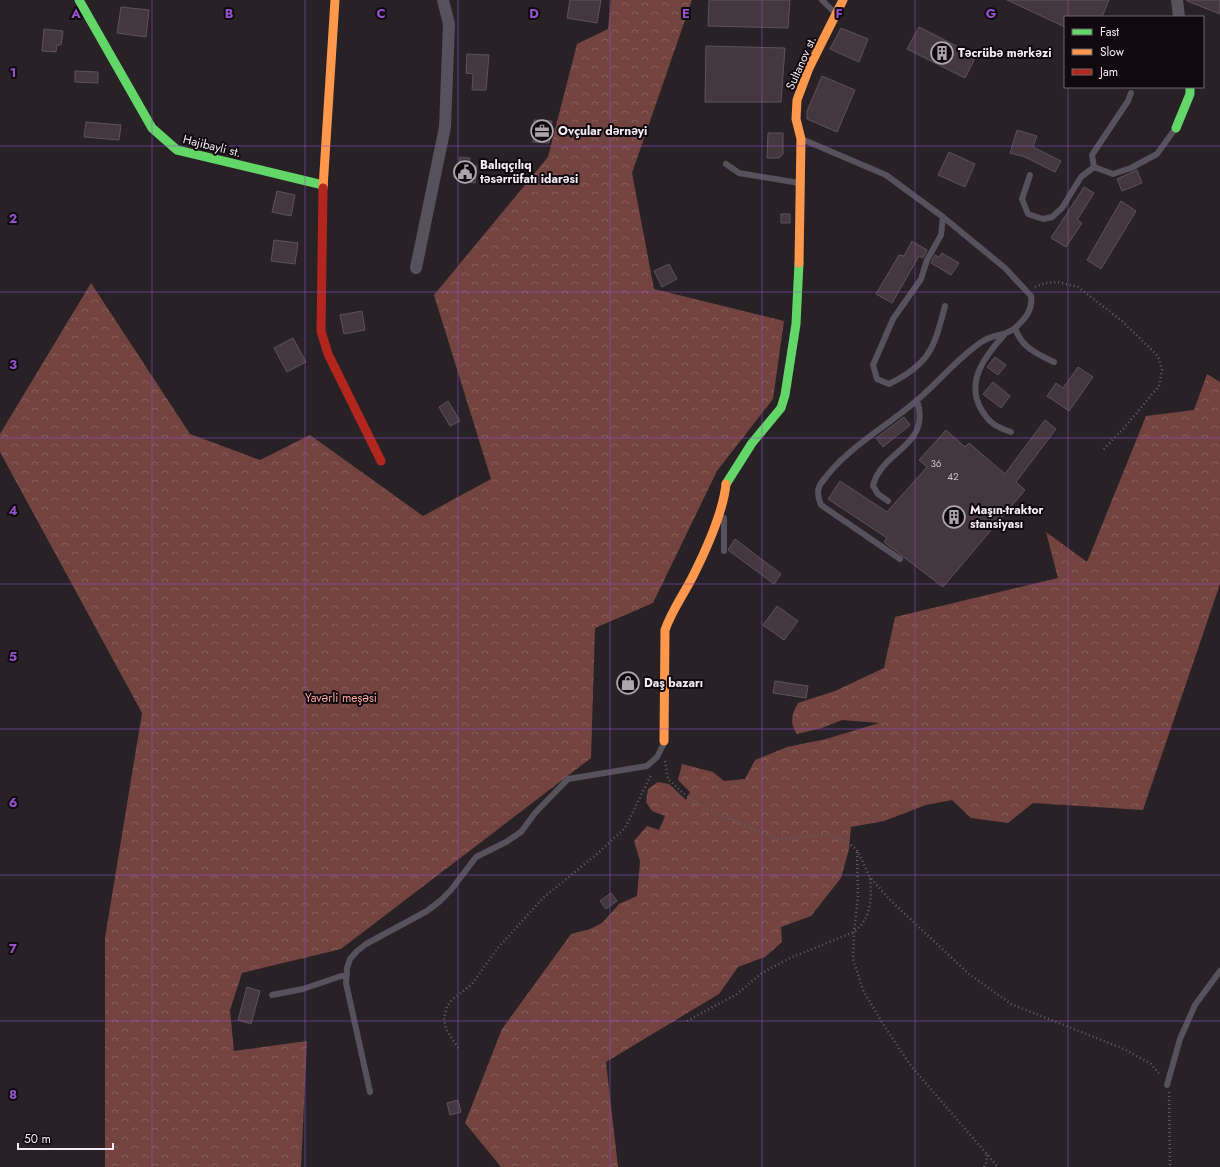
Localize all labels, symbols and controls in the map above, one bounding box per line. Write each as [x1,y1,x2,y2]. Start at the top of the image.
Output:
text: A [70,4,81,23]
text: B [225,4,234,23]
text: C [376,4,386,23]
text: D [529,4,539,23]
text: E [682,4,690,23]
text: F [835,4,843,23]
text: G [986,4,997,23]
legend [1064,16,1204,88]
text: Fast [1100,23,1119,41]
street label: Sultanov st. [781,33,821,93]
building icon: Təcrübə mərkəzi [929,40,955,66]
text: Slow [1100,43,1125,61]
place label: Təcrübə mərkəzi [958,44,1051,62]
text: 1 [10,63,16,82]
text: Jam [1098,63,1118,81]
office icon: Ovçular dərnəyi [529,118,555,144]
place label: Ovçular dərnəyi [558,122,647,140]
street label: Hajibayli st. [181,130,243,162]
place label: Balıqçılıq təsərrüfatı idarəsi [480,156,578,188]
public building icon: Balıqçılıq təsərrüfatı idarəsi [452,159,478,185]
text: 2 [9,209,17,228]
text: 3 [9,355,17,374]
house number: 36 [930,456,942,471]
house number: 42 [947,469,959,484]
text: 4 [8,501,18,520]
place label: Maşın-traktor stansiyası [970,501,1044,533]
building icon: Maşın-traktor stansiyası [941,504,967,530]
text: 5 [9,647,17,666]
shop icon: Daş bazarı [615,670,641,696]
place label: Daş bazarı [644,674,703,692]
park label: Yavərli meşəsi [305,689,377,707]
text: 6 [9,793,18,812]
text: 7 [9,939,17,958]
text: 8 [9,1085,17,1104]
scale bar [18,1125,113,1151]
text: 50 m [24,1130,51,1148]

